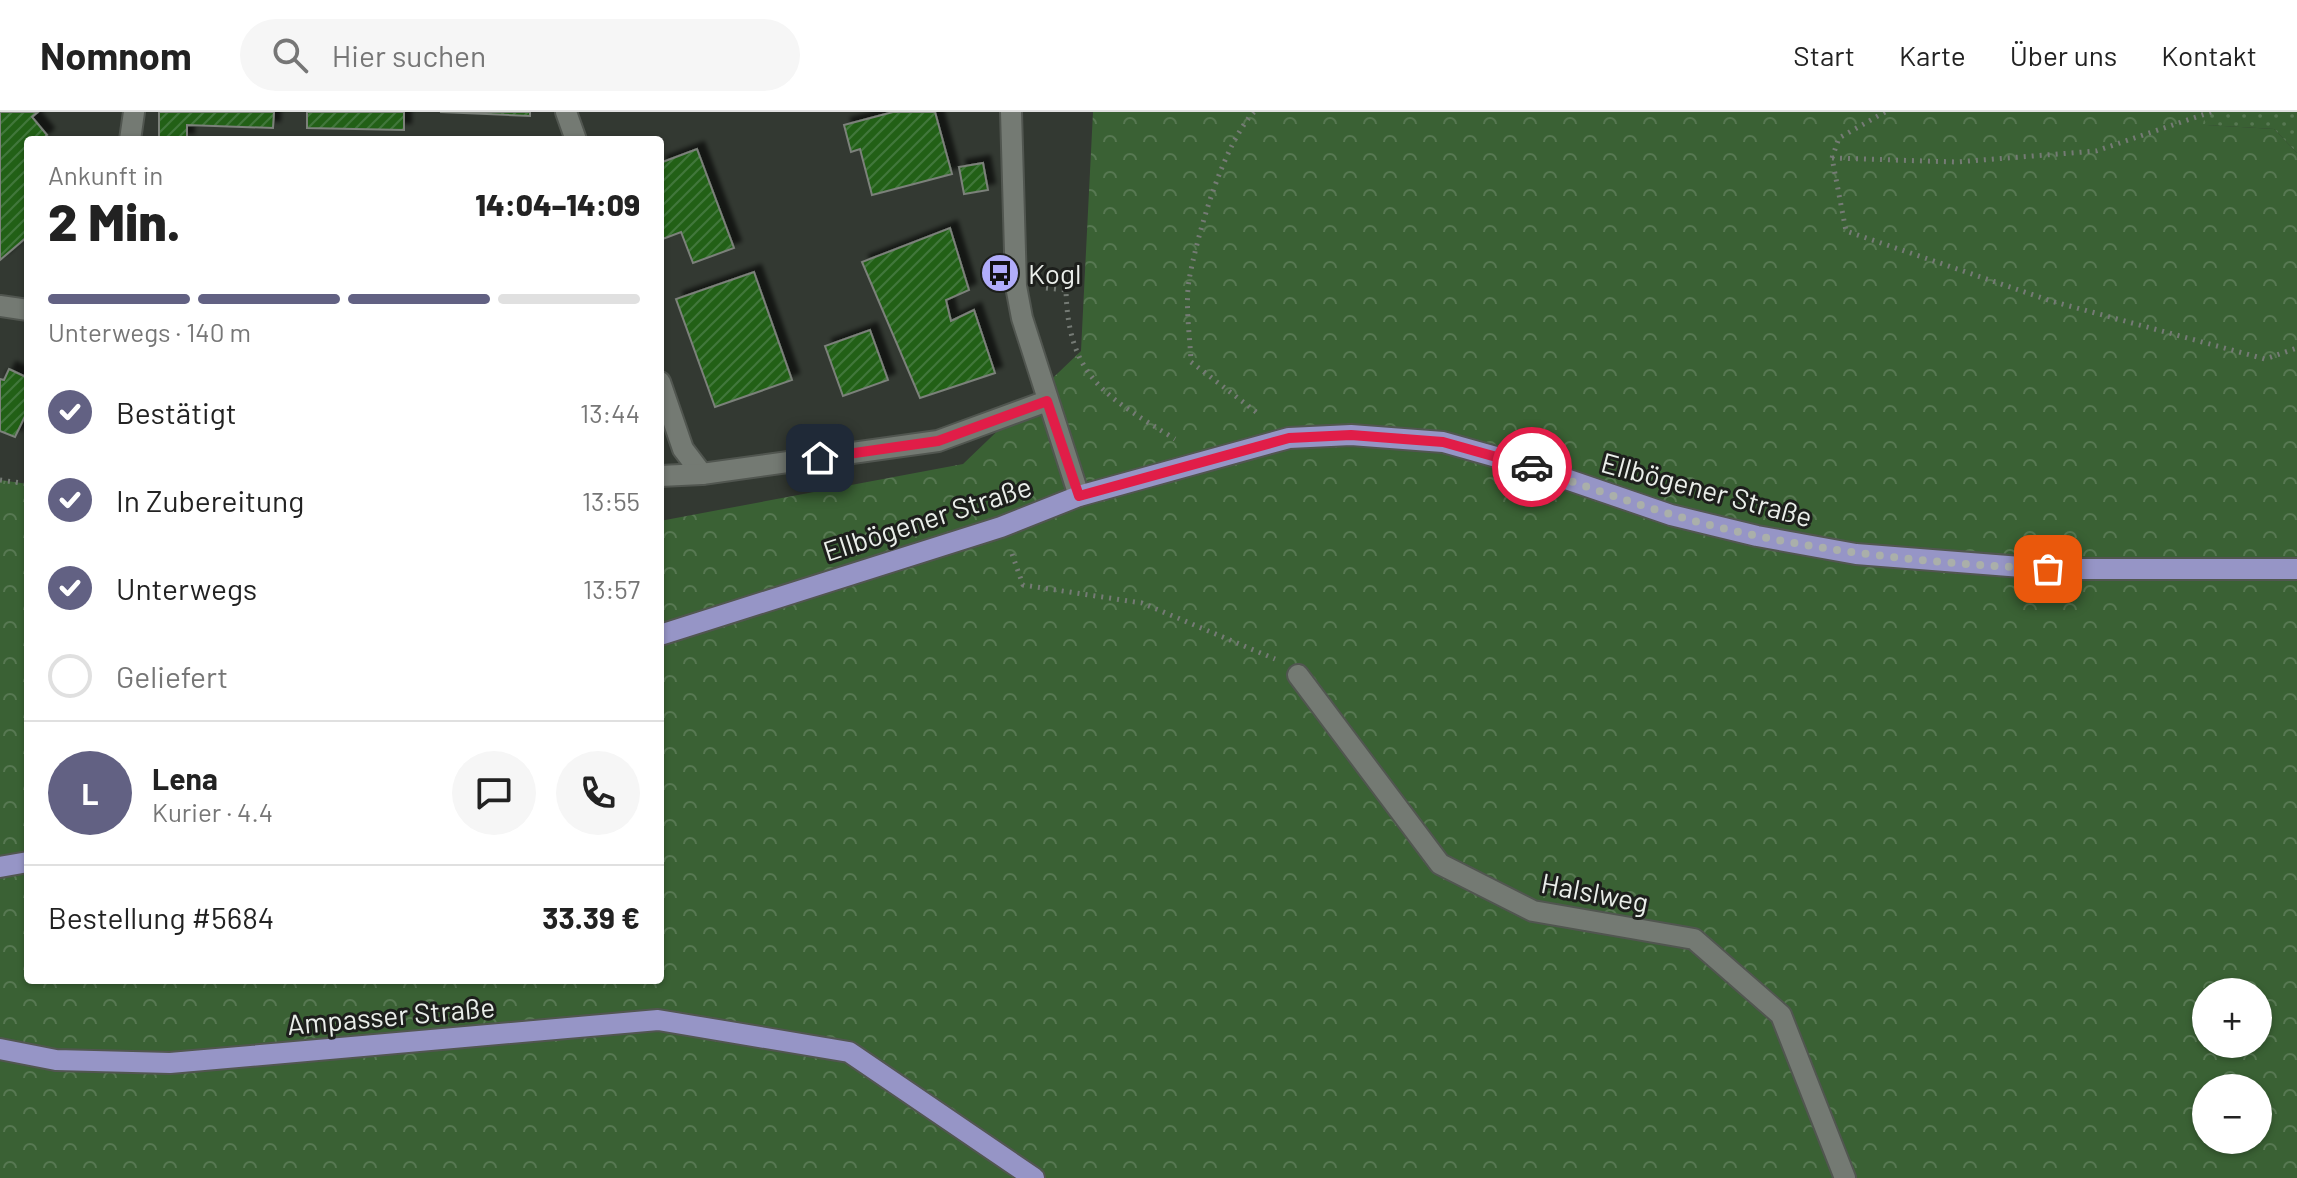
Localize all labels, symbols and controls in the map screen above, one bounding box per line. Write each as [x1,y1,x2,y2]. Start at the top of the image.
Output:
search box [240,19,800,91]
text: Nomnom [40,32,192,78]
icon: search [268,33,312,77]
text: Hier suchen [332,37,486,73]
text: Start [1793,38,1855,72]
text: Karte [1899,38,1966,72]
text: Über uns [2010,38,2117,72]
text: Kontakt [2161,38,2257,72]
text: Ankunft in [48,159,163,190]
text: 14:04–14:09 [475,186,640,222]
text: 2 Min. [48,189,181,251]
bus stop icon: Kogl [979,252,1021,294]
place label: Kogl [1028,256,1081,290]
text: Unterwegs · 140 m [48,316,251,347]
icon: check [48,390,92,434]
text: Bestätigt [116,394,237,430]
text: 13:44 [580,397,640,428]
pin [786,424,854,492]
courier [1492,427,1572,507]
icon: home [798,436,842,480]
street label: Ellbögener Straße [1598,444,1816,534]
icon: car [1510,445,1554,489]
street label: Ellbögener Straße [819,468,1035,568]
icon: check [48,478,92,522]
text: In Zubereitung [116,482,304,518]
text: 13:55 [582,485,640,516]
pin [2014,535,2082,603]
icon: bag [2026,547,2070,591]
icon: check [48,566,92,610]
text: Unterwegs [116,570,257,606]
text: 13:57 [583,573,640,604]
text: Geliefert [116,658,228,694]
button: chat [452,751,536,835]
button: phone [556,751,640,835]
text: Lena [152,760,218,796]
text: L [81,775,99,811]
text: Kurier · 4.4 [152,796,273,827]
street label: Halslweg [1538,865,1652,919]
text: Bestellung #5684 [48,899,274,935]
text: 33.39 € [542,899,640,935]
map controls [2192,978,2272,1154]
button: + [2192,978,2272,1058]
street label: Ampasser Straße [286,989,496,1041]
button: − [2192,1074,2272,1154]

